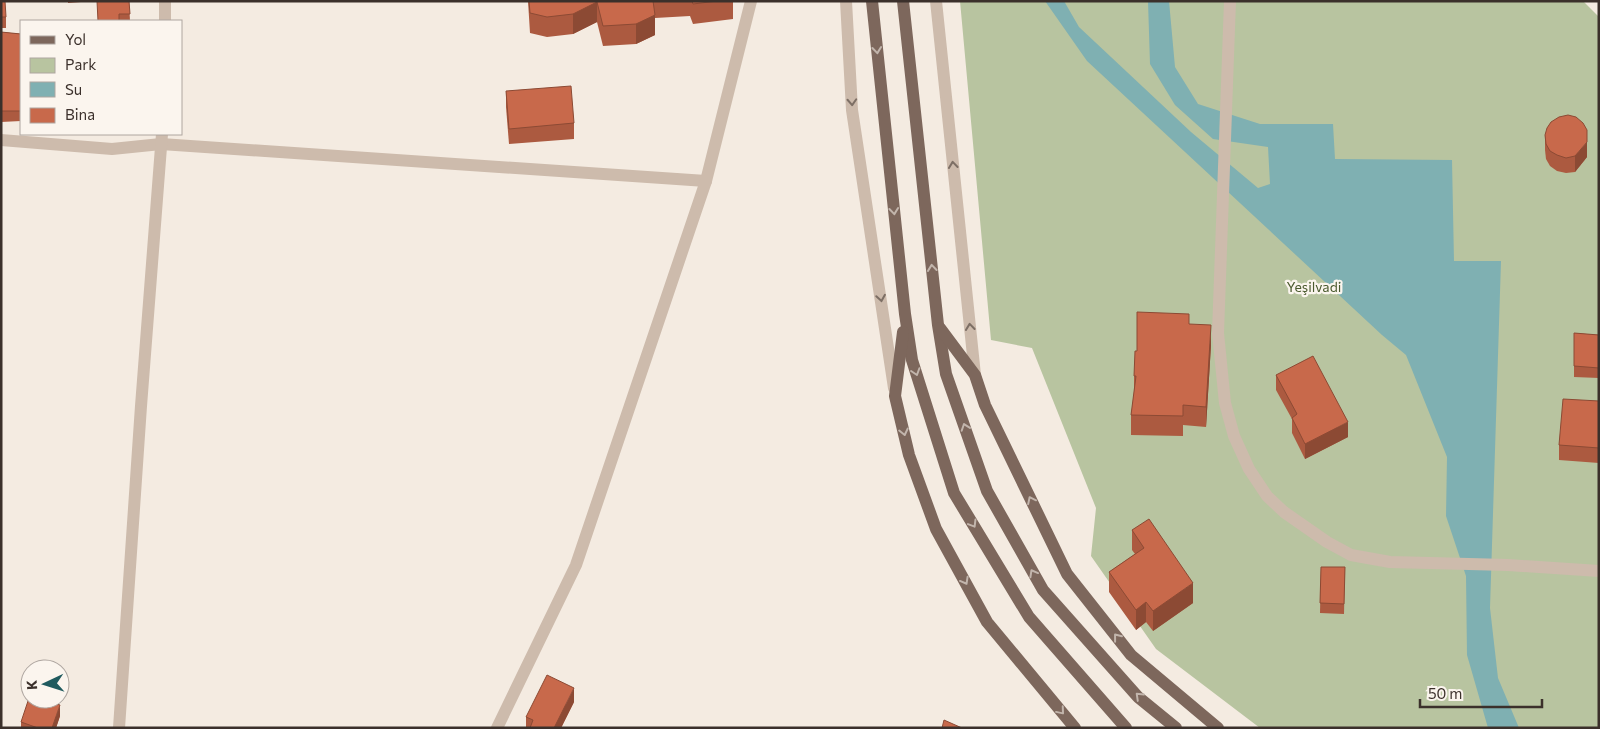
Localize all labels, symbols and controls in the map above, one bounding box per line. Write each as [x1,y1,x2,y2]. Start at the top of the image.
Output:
legend [20,20,182,135]
text: Yol [65,30,86,48]
one-way arrow [871,46,882,54]
text: Park [65,55,96,73]
text: Su [65,80,82,98]
one-way arrow [847,99,858,107]
text: Bina [65,105,95,123]
one-way arrow [948,161,959,169]
one-way arrow [888,208,899,216]
one-way arrow [927,264,938,272]
park label: Yeşilvadi [1287,278,1341,295]
one-way arrow [875,293,885,302]
one-way arrow [964,322,975,330]
one-way arrow [910,367,920,376]
one-way arrow [961,423,971,431]
one-way arrow [898,427,909,436]
one-way arrow [1027,497,1037,506]
one-way arrow [966,518,976,527]
one-way arrow [1030,570,1040,579]
one-way arrow [958,576,968,585]
one-way arrow [1114,633,1123,643]
north arrow [20,659,70,709]
scale bar [1420,676,1542,708]
text: K [23,679,40,690]
text: 50 m [1428,684,1462,702]
one-way arrow [1135,693,1144,702]
one-way arrow [1056,706,1065,715]

